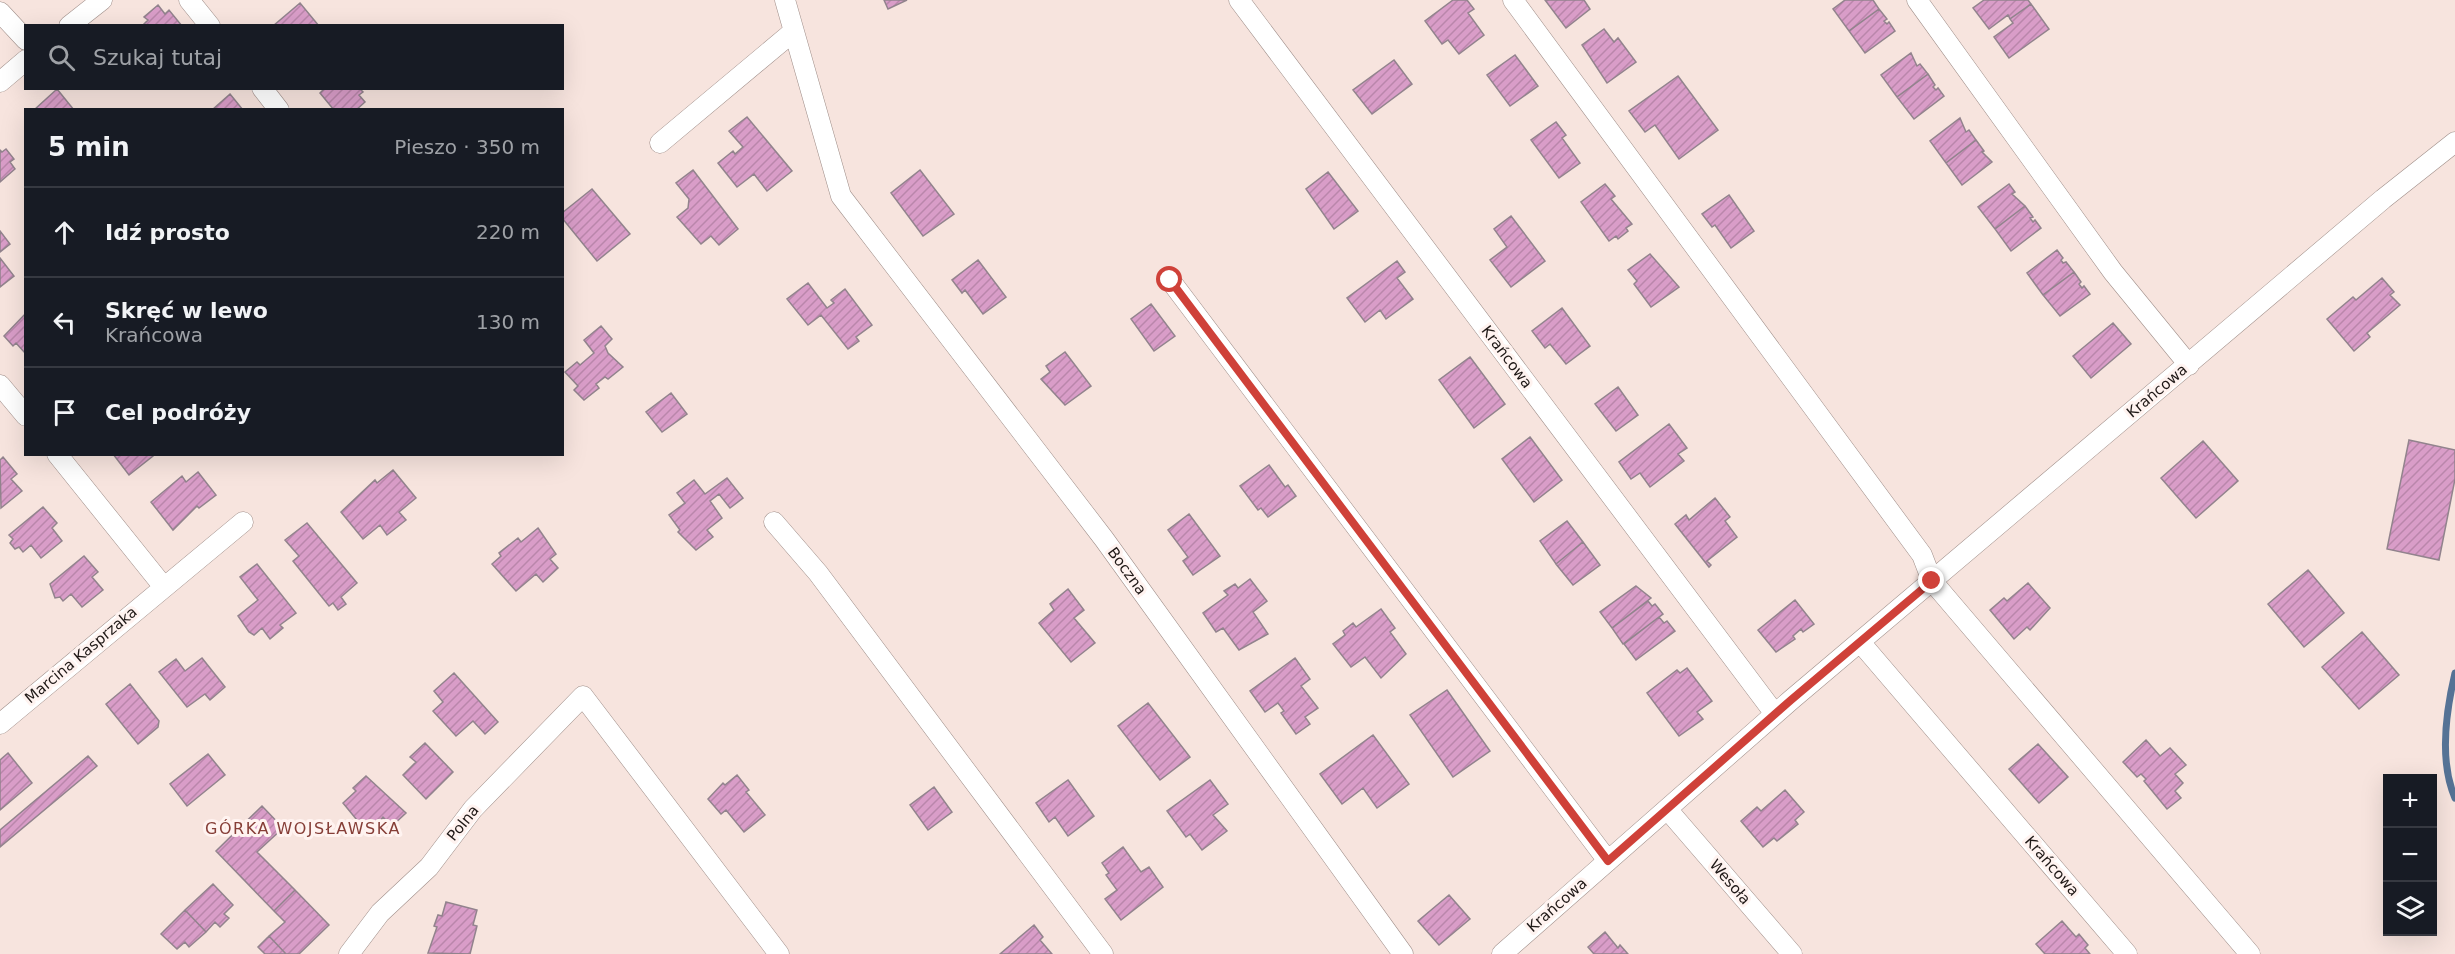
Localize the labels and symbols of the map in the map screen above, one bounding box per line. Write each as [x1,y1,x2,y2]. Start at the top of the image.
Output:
route start [1156,266,1182,292]
street label: Krańcowa [1478,322,1536,392]
street label: Krańcowa [2123,360,2191,422]
street label: Boczna [1104,544,1150,598]
route end [1918,567,1944,593]
street label: Marcina Kasprzaka [21,603,141,707]
street label: Polna [443,802,483,844]
district label: GÓRKA WOJSŁAWSKA [205,819,401,838]
street label: Krańcowa [2021,832,2083,900]
street label: Wesoła [1706,856,1754,908]
street label: Krańcowa [1523,874,1591,936]

